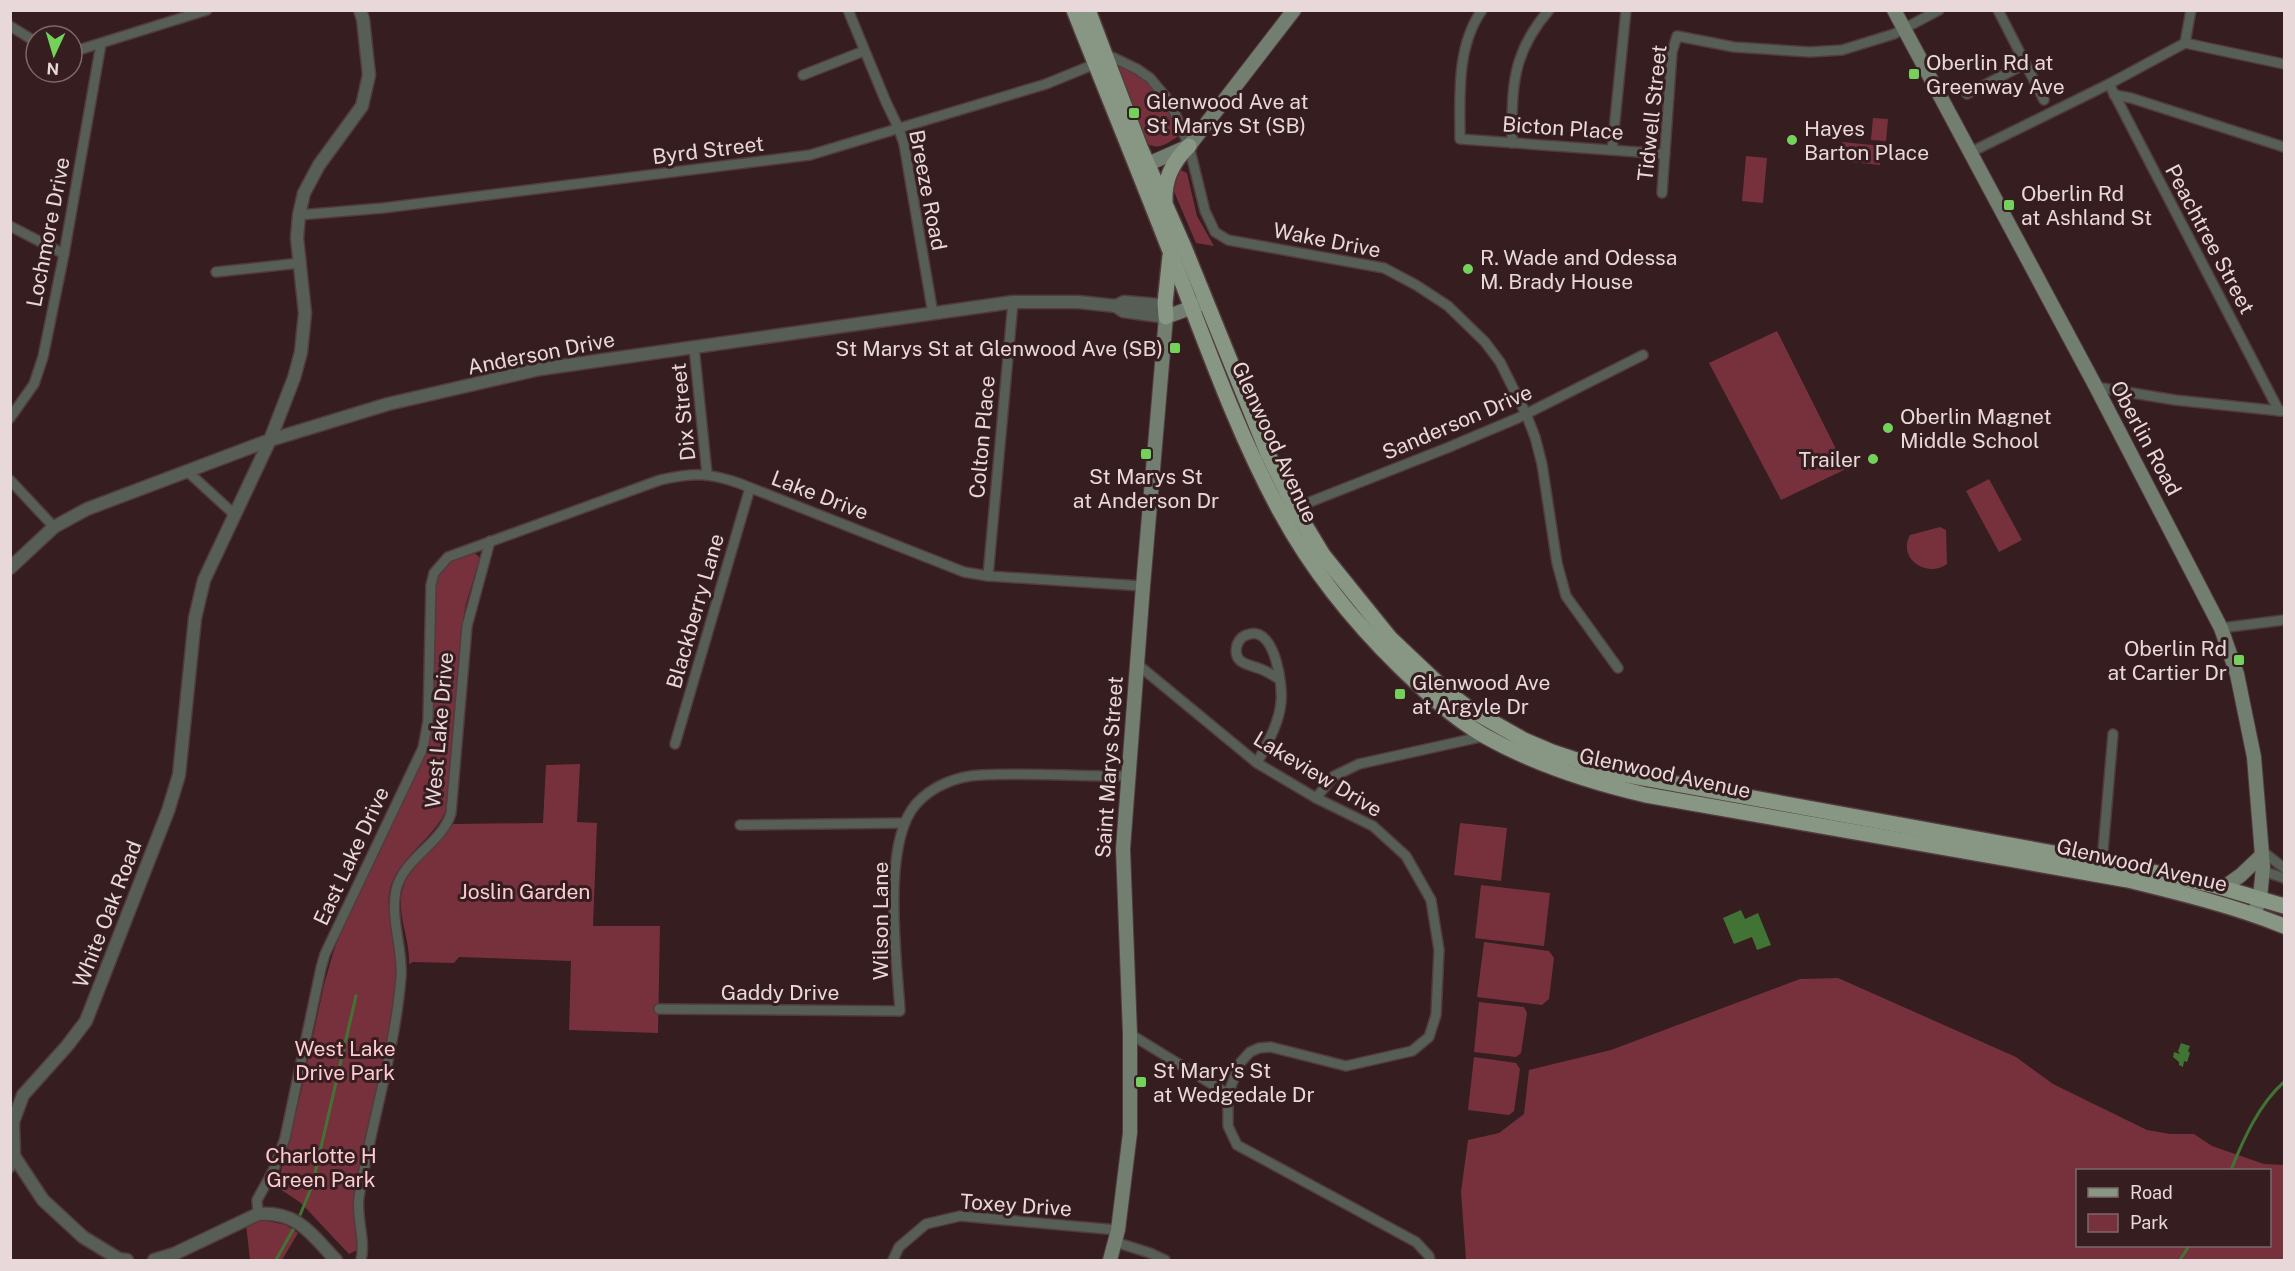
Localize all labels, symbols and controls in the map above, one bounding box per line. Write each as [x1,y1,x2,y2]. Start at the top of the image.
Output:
north arrow [24,24,84,84]
street label: Tidwell Street [1632,44,1672,182]
place label: Oberlin Rd at Greenway Ave [1926,50,2065,99]
text: N [46,59,60,78]
marker: Oberlin Rd at Greenway Ave [1907,67,1921,81]
place label: Glenwood Ave at St Marys St (SB) [1146,89,1309,138]
marker: Glenwood Ave at St Marys St (SB) [1127,106,1141,120]
street label: Bicton Place [1501,111,1625,145]
place label: Hayes Barton Place [1804,116,1929,165]
street label: Breeze Road [904,128,952,252]
street label: Byrd Street [651,131,765,169]
marker: Hayes Barton Place [1785,133,1799,147]
street label: Lochmore Drive [21,155,75,309]
street label: Peachtree Street [2160,160,2260,318]
place label: Oberlin Rd at Ashland St [2021,181,2152,230]
marker: Oberlin Rd at Ashland St [2002,198,2016,212]
street label: Wake Drive [1271,217,1383,263]
place label: R. Wade and Odessa M. Brady House [1480,245,1677,294]
marker: R. Wade and Odessa M. Brady House [1461,262,1475,276]
street label: Anderson Drive [465,326,617,380]
place label: St Marys St at Glenwood Ave (SB) [835,336,1163,361]
marker: St Marys St at Glenwood Ave (SB) [1168,341,1182,355]
street label: Glenwood Avenue [1227,358,1323,526]
street label: Dix Street [665,362,701,462]
street label: Colton Place [964,374,1000,500]
street label: Oberlin Road [2105,376,2187,500]
street label: Sanderson Drive [1378,379,1536,465]
place label: Oberlin Magnet Middle School [1900,404,2052,453]
marker: Oberlin Magnet Middle School [1881,421,1895,435]
marker: St Marys St at Anderson Dr [1139,447,1153,461]
place label: Trailer [1799,447,1861,472]
marker: Trailer [1866,452,1880,466]
place label: St Marys St at Anderson Dr [1073,464,1219,513]
street label: Lake Drive [768,465,872,525]
street label: Blackberry Lane [661,531,729,691]
place label: Oberlin Rd at Cartier Dr [2107,636,2227,685]
street label: West Lake Drive [420,651,458,809]
marker: Oberlin Rd at Cartier Dr [2232,653,2246,667]
place label: Glenwood Ave at Argyle Dr [1412,670,1550,719]
street label: Saint Marys Street [1090,675,1128,859]
marker: Glenwood Ave at Argyle Dr [1393,687,1407,701]
street label: Lakeview Drive [1249,726,1387,822]
street label: Glenwood Avenue [1577,743,1753,803]
street label: East Lake Drive [308,783,394,929]
street label: Glenwood Avenue [2054,833,2230,897]
street label: White Oak Road [67,837,147,991]
street label: Wilson Lane [868,862,893,980]
park label: Joslin Garden [460,879,591,904]
street label: Gaddy Drive [721,980,839,1005]
park label: West Lake Drive Park [294,1036,396,1085]
place label: St Mary's St at Wedgedale Dr [1153,1058,1315,1107]
marker: St Mary's St at Wedgedale Dr [1134,1075,1148,1089]
park label: Charlotte H Green Park [265,1143,377,1192]
legend [2076,1169,2271,1247]
text: Road [2130,1182,2173,1203]
street label: Toxey Drive [959,1189,1073,1221]
text: Park [2130,1212,2168,1233]

